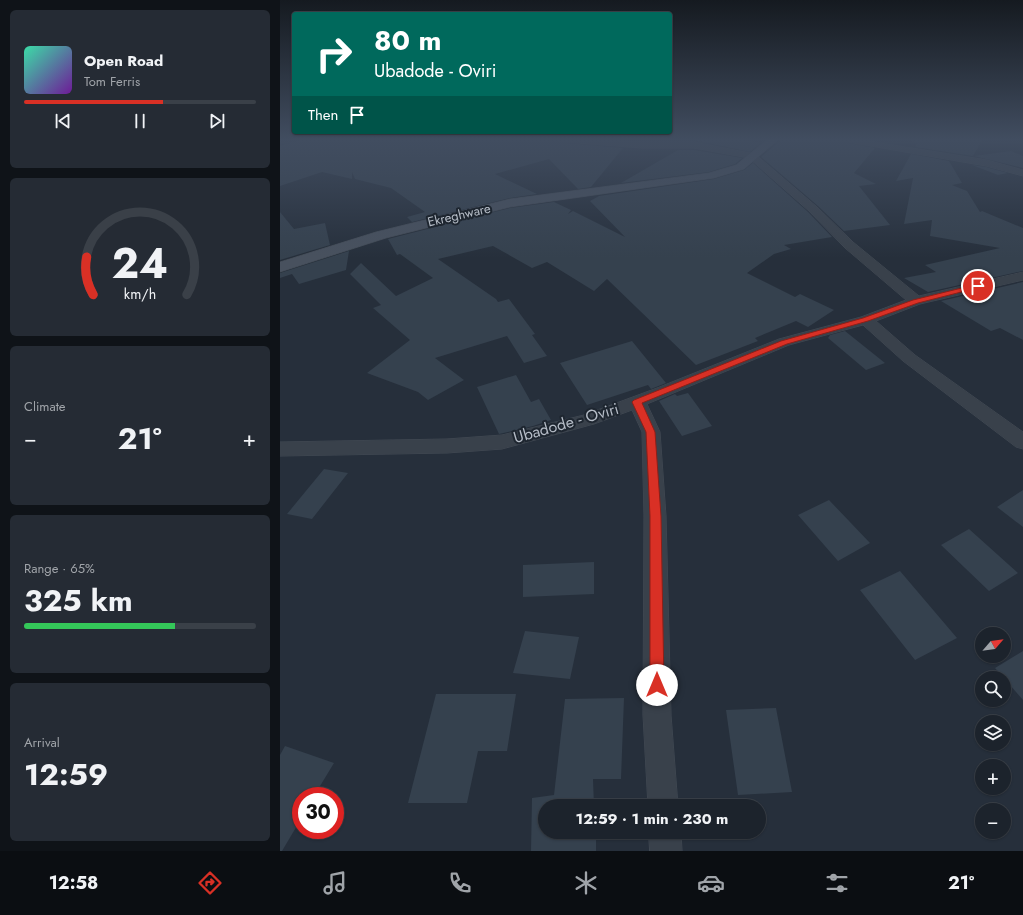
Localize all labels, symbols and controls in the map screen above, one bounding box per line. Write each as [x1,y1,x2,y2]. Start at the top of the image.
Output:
text: 80 m [374,20,441,61]
icon: right [308,28,360,80]
text: Open Road [84,50,163,72]
text: Ubadode - Oviri [374,58,496,84]
text: Tom Ferris [84,72,140,91]
text: Then [308,104,338,126]
icon: arrive [346,104,368,126]
icon: previous [52,110,74,132]
icon: pause [129,110,151,132]
icon: next [206,110,228,132]
street label: Ekreghware [426,198,493,231]
text: 24 [112,233,168,294]
pin [961,269,995,303]
icon: arrive [967,275,989,297]
text: km/h [124,284,156,304]
text: Climate [24,397,65,416]
street label: Ubadode - Oviri [511,397,621,449]
text: 21° [118,417,162,460]
text: − [24,422,37,454]
text: + [242,422,256,454]
text: Range · 65% [24,559,95,578]
text: 325 km [24,579,133,622]
north arrow [975,627,1011,663]
map controls [975,627,1011,839]
position arrow [636,664,678,706]
button: search [975,671,1011,707]
button: layers [975,715,1011,751]
text: Arrival [24,733,60,752]
text: 12:59 [24,753,108,796]
button: + [975,759,1011,795]
speed limit sign: 30 [292,787,344,839]
button: − [975,803,1011,839]
text: 12:59 · 1 min · 230 m [576,808,728,830]
icon: directions [196,869,224,897]
icon: music [321,869,349,897]
icon: phone [446,869,474,897]
icon: climate [572,869,600,897]
icon: car [697,869,725,897]
icon: filters [823,869,851,897]
text: 12:58 [49,870,98,896]
text: 21° [948,870,974,896]

